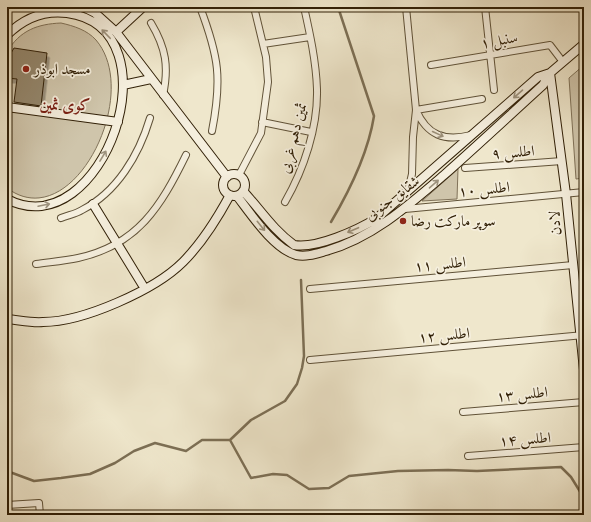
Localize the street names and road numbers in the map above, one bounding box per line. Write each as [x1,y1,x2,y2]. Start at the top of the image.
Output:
street label: سنبل ۱ [479,28,519,54]
street label: ثمین دهم غربی [276,101,315,176]
street label: اطلس ۹ [491,142,535,163]
street label: شقایق جنوبی [361,172,424,226]
street label: اطلس ۱۰ [457,178,511,201]
street label: لادن [545,210,565,236]
street label: اطلس ۱۱ [413,253,467,276]
street label: اطلس ۱۲ [417,324,471,347]
street label: اطلس ۱۳ [495,383,549,406]
street label: اطلس ۱۴ [499,428,551,451]

